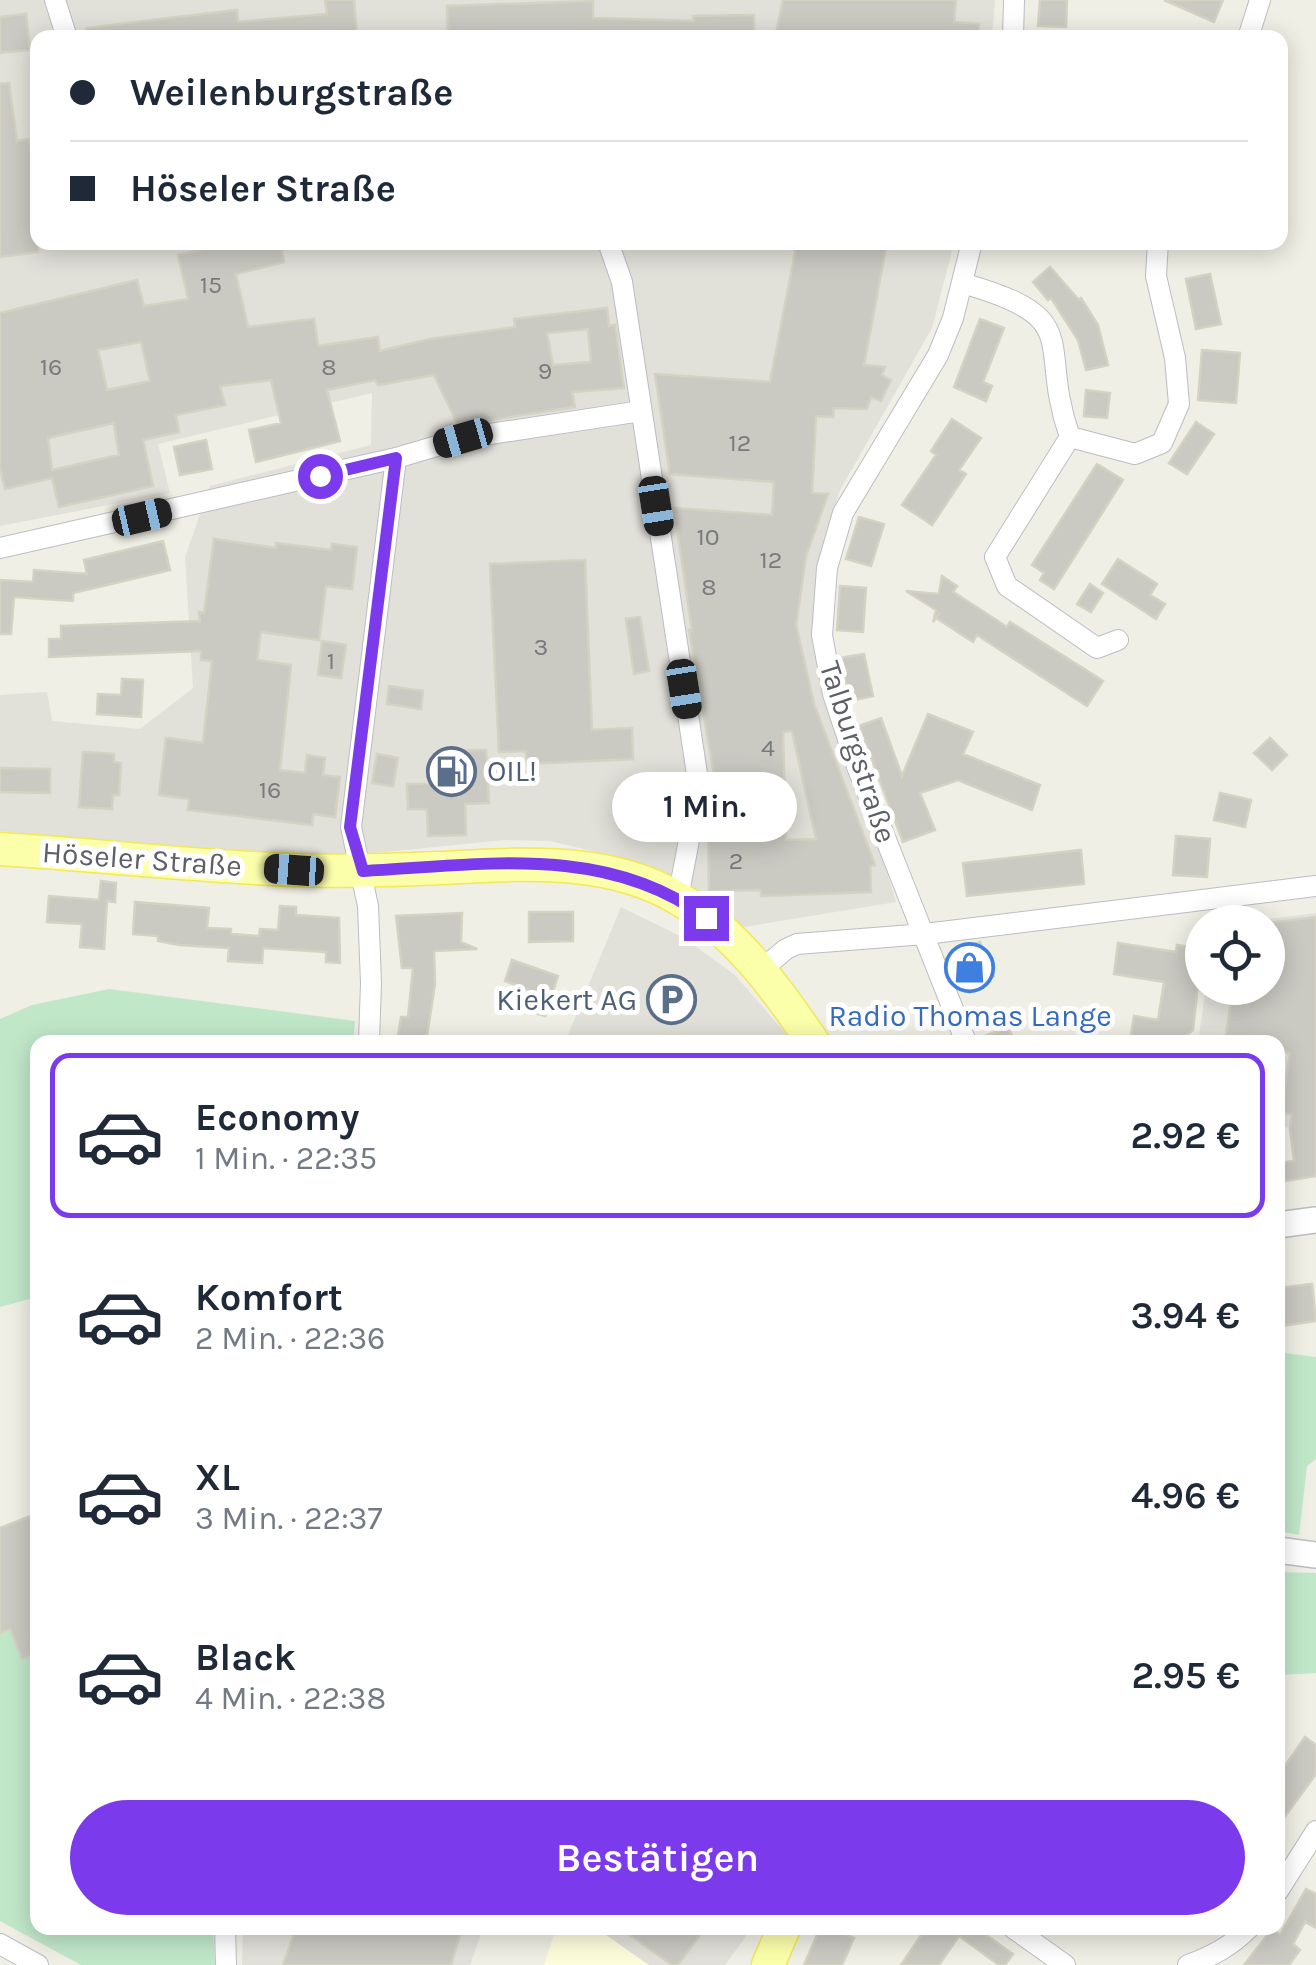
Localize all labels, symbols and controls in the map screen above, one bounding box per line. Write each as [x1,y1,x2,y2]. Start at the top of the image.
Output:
text: Weilenburgstraße [130,70,453,115]
text: Höseler Straße [130,166,396,211]
house number: 15 [200,270,222,299]
house number: 16 [40,352,62,381]
house number: 8 [321,352,337,381]
house number: 9 [538,356,552,385]
car [430,415,496,461]
house number: 12 [729,428,751,457]
route start [298,454,343,499]
car [636,474,676,538]
car [109,496,175,538]
house number: 10 [696,522,720,551]
house number: 12 [760,545,782,574]
house number: 8 [701,572,717,601]
house number: 3 [534,632,548,661]
house number: 1 [327,646,335,675]
car [664,657,704,721]
street label: Talburgstraße [812,657,904,847]
house number: 4 [761,733,775,762]
fuel station icon: OIL! [426,745,478,797]
place label: OIL! [487,753,537,789]
callout: 1 Min. [614,773,798,843]
house number: 16 [259,775,281,804]
text: 1 Min. [663,788,746,825]
street label: Höseler Straße [41,834,243,884]
house number: 2 [729,846,743,875]
car [263,853,325,887]
route end [684,896,729,941]
map controls [1185,905,1285,1005]
button: locate [1185,905,1285,1005]
shop icon: Radio Thomas Lange [944,941,996,993]
parking icon: Kiekert AG [646,974,698,1026]
place label: Kiekert AG [496,982,637,1018]
place label: Radio Thomas Lange [828,998,1112,1034]
icon: car [75,1091,165,1181]
text: Economy [195,1095,359,1140]
text: 2.92 € [1131,1113,1240,1158]
text: 1 Min. · 22:35 [195,1140,377,1177]
icon: car [75,1271,165,1361]
text: Komfort [195,1275,343,1320]
text: 3.94 € [1130,1293,1240,1338]
text: 2 Min. · 22:36 [195,1320,385,1357]
icon: car [75,1451,165,1541]
text: XL [195,1455,240,1500]
text: 4.96 € [1131,1473,1240,1518]
text: 3 Min. · 22:37 [195,1500,382,1537]
icon: car [75,1631,165,1721]
text: Black [195,1635,296,1680]
text: 2.95 € [1131,1653,1240,1698]
text: 4 Min. · 22:38 [195,1680,386,1717]
button: Bestätigen [70,1800,1245,1915]

